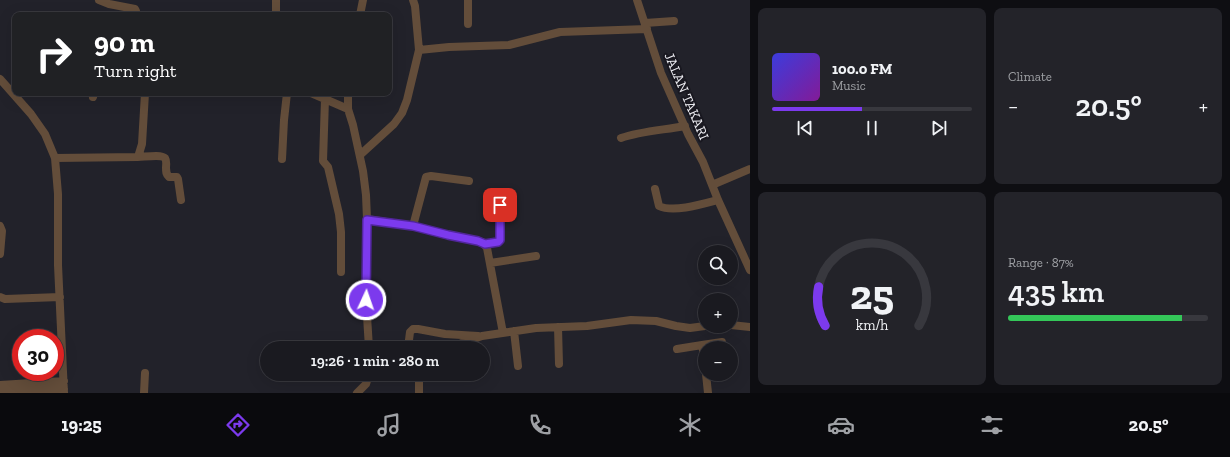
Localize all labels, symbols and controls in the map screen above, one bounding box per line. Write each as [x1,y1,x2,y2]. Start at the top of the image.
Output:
text: 90 m [94,26,155,59]
icon: right [28,28,80,80]
street label: JALAN TAKARI [661,50,713,142]
text: Turn right [94,60,176,82]
text: 100.0 FM [832,60,892,78]
text: Climate [1008,69,1052,84]
text: Music [832,78,866,93]
text: 20.5° [1075,88,1142,124]
text: − [1008,93,1018,120]
text: + [1199,93,1208,120]
icon: previous [794,117,816,139]
icon: pause [861,117,883,139]
icon: next [928,117,950,139]
pin [483,188,517,222]
icon: arrive [489,194,511,216]
map controls [698,245,738,381]
button: search [698,245,738,285]
text: Range · 87% [1008,255,1074,270]
text: 25 [850,270,894,320]
text: 435 km [1008,274,1104,310]
position arrow [345,279,387,321]
button: + [698,293,738,333]
text: km/h [856,317,888,334]
speed limit sign: 30 [12,329,64,381]
button: − [698,341,738,381]
text: 19:26 · 1 min · 280 m [311,352,439,370]
icon: directions [224,411,252,439]
icon: music [375,411,403,439]
icon: phone [526,411,554,439]
icon: climate [676,411,704,439]
icon: car [827,411,855,439]
icon: filters [978,411,1006,439]
text: 19:25 [61,414,102,436]
text: 20.5° [1128,414,1169,436]

